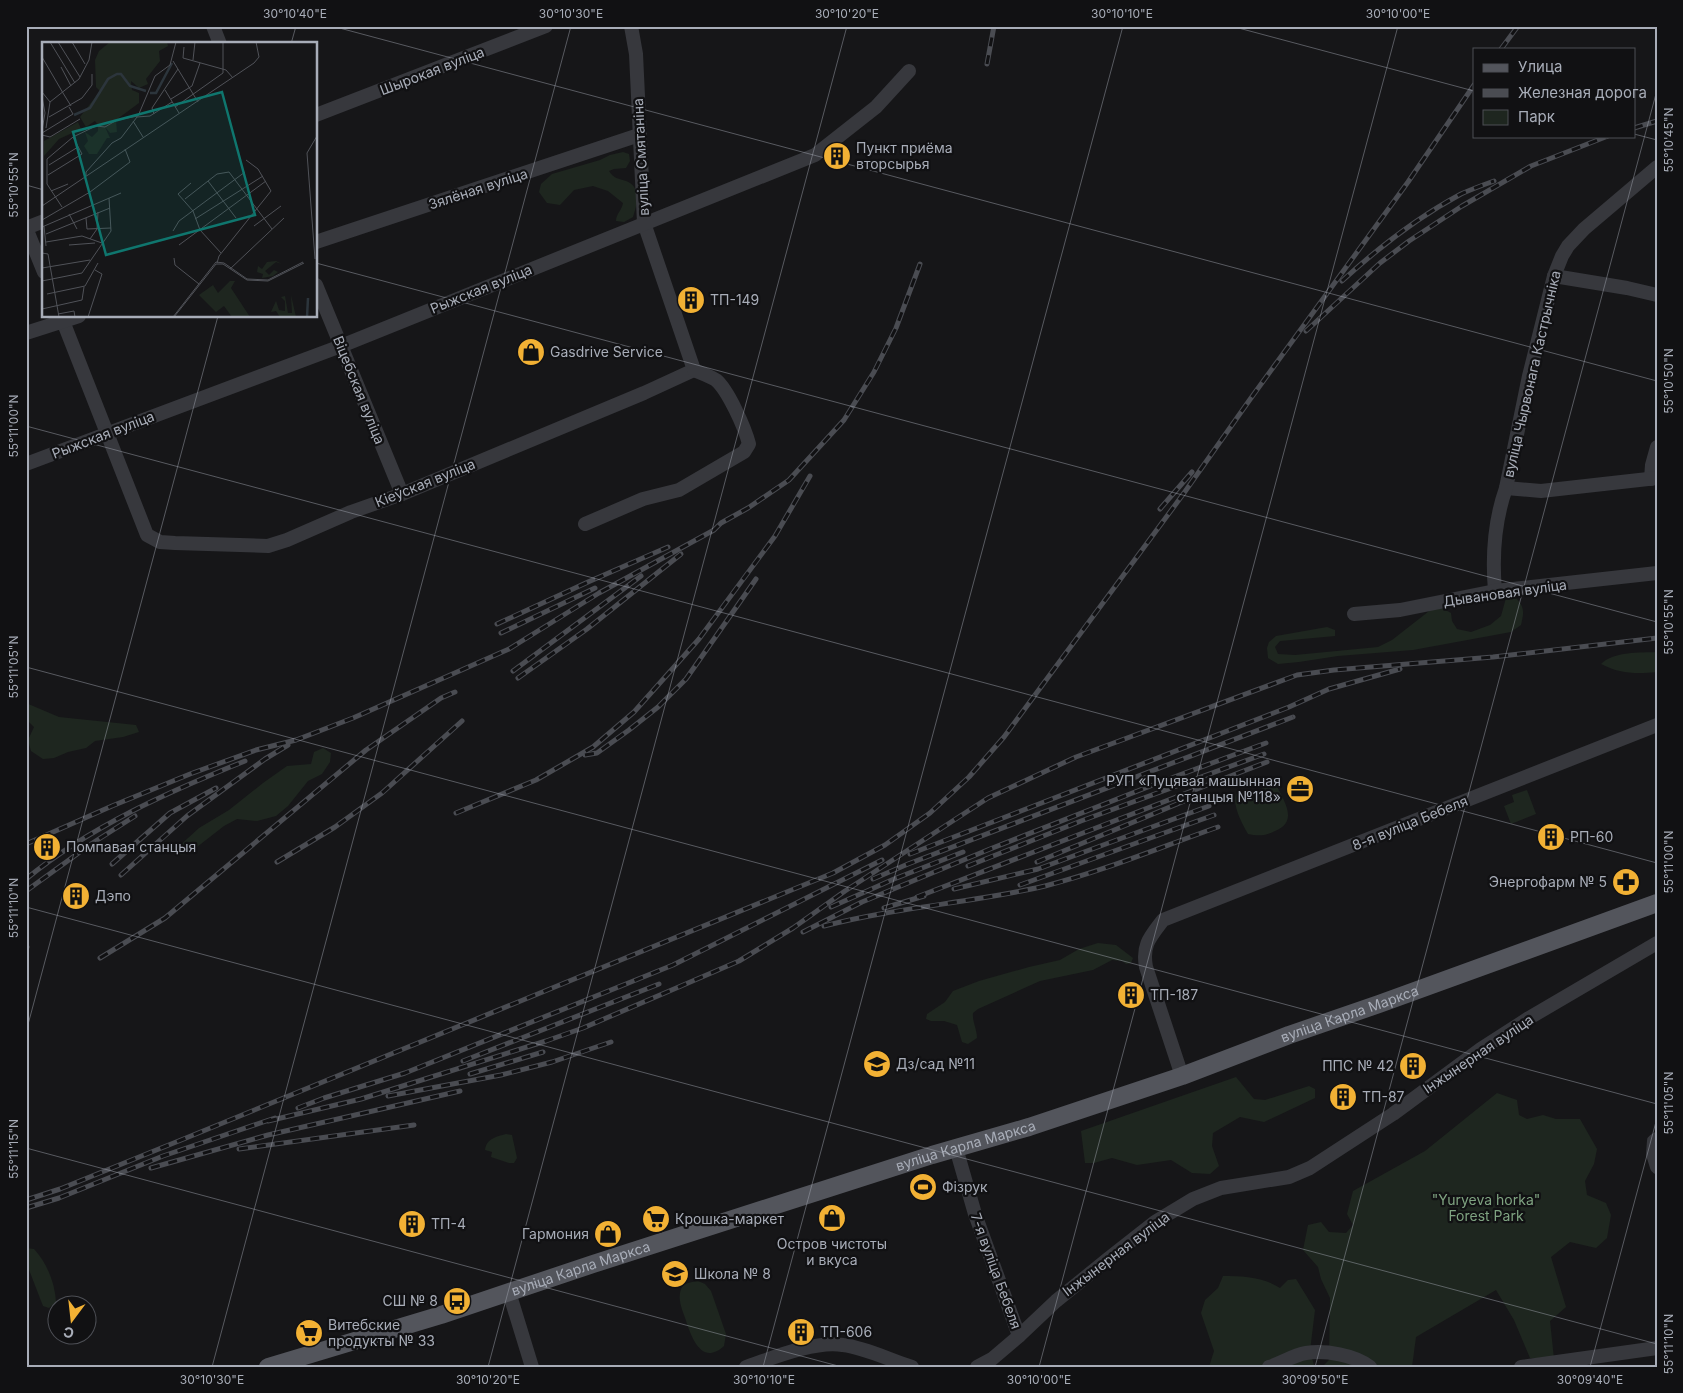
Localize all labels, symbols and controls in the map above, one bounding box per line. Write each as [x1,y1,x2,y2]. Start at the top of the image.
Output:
text: 30°10'40"E [263,6,327,21]
text: 30°10'30"E [539,6,603,21]
text: 30°10'20"E [815,6,879,21]
text: 30°10'10"E [1091,6,1153,21]
text: 30°10'00"E [1366,6,1430,21]
inset map [42,42,318,318]
street label: Шырокая вуліца [377,43,487,98]
legend [1473,48,1636,138]
text: Улица [1518,57,1562,76]
text: Железная дорога [1518,83,1647,102]
street label: вуліца Смятаніна [629,98,652,216]
text: Парк [1518,107,1555,126]
text: 55°10'45"N [1661,107,1676,173]
place label: Пункт приёма вторсырья [856,139,953,172]
building icon: Пункт приёма вторсырья [822,141,852,171]
text: 55°10'55"N [6,152,21,218]
street label: Зялёная вуліца [426,164,530,213]
street label: Рыжская вуліца [427,260,534,317]
street label: вуліца Чырвонага Кастрычніка [1499,269,1564,479]
building icon: ТП-149 [676,285,706,315]
place label: ТП-149 [710,291,759,308]
street label: Віцебская вуліца [330,333,389,446]
shop icon: Gasdrive Service [516,337,546,367]
place label: Gasdrive Service [550,343,663,360]
text: 55°10'50"N [1661,348,1676,414]
text: 55°11'00"N [6,394,21,458]
street label: Рыжская вуліца [49,407,156,462]
street label: Кіеўская вуліца [372,455,477,510]
street label: Дывановая вуліца [1442,575,1568,610]
text: 55°10'55"N [1661,589,1676,655]
text: 55°11'05"N [6,636,21,698]
place label: РУП «Пуцявая машынная станцыя №118» [1106,772,1281,805]
office icon: РУП «Пуцявая машынная станцыя №118» [1285,774,1315,804]
street label: 8-я вуліца Бебеля [1350,792,1470,853]
building icon: РП-60 [1536,822,1566,852]
place label: РП-60 [1570,828,1613,845]
text: 55°11'00"N [1661,830,1676,894]
building icon: Помпавая станцыя [32,832,62,862]
place label: Помпавая станцыя [66,838,196,855]
pharmacy icon: Энергофарм № 5 [1611,867,1641,897]
place label: Энергофарм № 5 [1489,873,1607,890]
text: 55°11'10"N [6,878,21,938]
building icon: Дэпо [61,881,91,911]
place label: Дэпо [95,887,131,904]
building icon: ТП-187 [1116,980,1146,1010]
street label: вуліца Карла Маркса [1278,981,1421,1045]
place label: ТП-187 [1150,986,1198,1003]
street label: Інжынерная вуліца [1419,1010,1536,1097]
school or university icon: Дз/сад №11 [862,1049,892,1079]
building icon: ППС № 42 [1398,1051,1428,1081]
place label: Дз/сад №11 [896,1055,975,1072]
place label: ППС № 42 [1322,1057,1394,1074]
text: 55°11'05"N [1661,1072,1676,1134]
building icon: ТП-87 [1328,1082,1358,1112]
place label: ТП-87 [1362,1088,1405,1105]
street label: вуліца Карла Маркса [894,1116,1038,1174]
text: 55°11'15"N [6,1119,21,1179]
sports icon: Фізрук [908,1172,938,1202]
place label: Фізрук [942,1178,988,1195]
park label: "Yuryeva horka" Forest Park [1432,1191,1540,1224]
shop icon: Остров чистоты и вкуса [817,1203,847,1233]
supermarket icon: Крошка-маркет [641,1204,671,1234]
street label: Інжынерная вуліца [1059,1208,1172,1299]
building icon: ТП-4 [397,1209,427,1239]
place label: Крошка-маркет [675,1210,784,1227]
street label: 7-я вуліца Бебеля [968,1210,1025,1331]
place label: ТП-4 [431,1215,466,1232]
shop icon: Гармония [593,1219,623,1249]
place label: Гармония [522,1225,589,1242]
place label: Остров чистоты и вкуса [777,1235,887,1268]
street label: вуліца Карла Маркса [509,1237,652,1299]
school or university icon: Школа № 8 [660,1259,690,1289]
place label: Школа № 8 [694,1265,771,1282]
bus stop icon: СШ № 8 [442,1286,472,1316]
place label: СШ № 8 [383,1292,438,1309]
north arrow [48,1296,98,1346]
text: 55°11'10"N [1661,1314,1676,1374]
place label: Витебские продукты № 33 [328,1316,435,1349]
building icon: ТП-606 [786,1317,816,1347]
supermarket icon: Витебские продукты № 33 [294,1318,324,1348]
text: С [61,1323,76,1343]
place label: ТП-606 [820,1323,872,1340]
text: 30°10'30"E [180,1372,244,1387]
text: 30°10'20"E [456,1372,520,1387]
text: 30°10'10"E [733,1372,795,1387]
text: 30°10'00"E [1007,1372,1071,1387]
text: 30°09'50"E [1282,1372,1348,1387]
text: 30°09'40"E [1557,1372,1623,1387]

